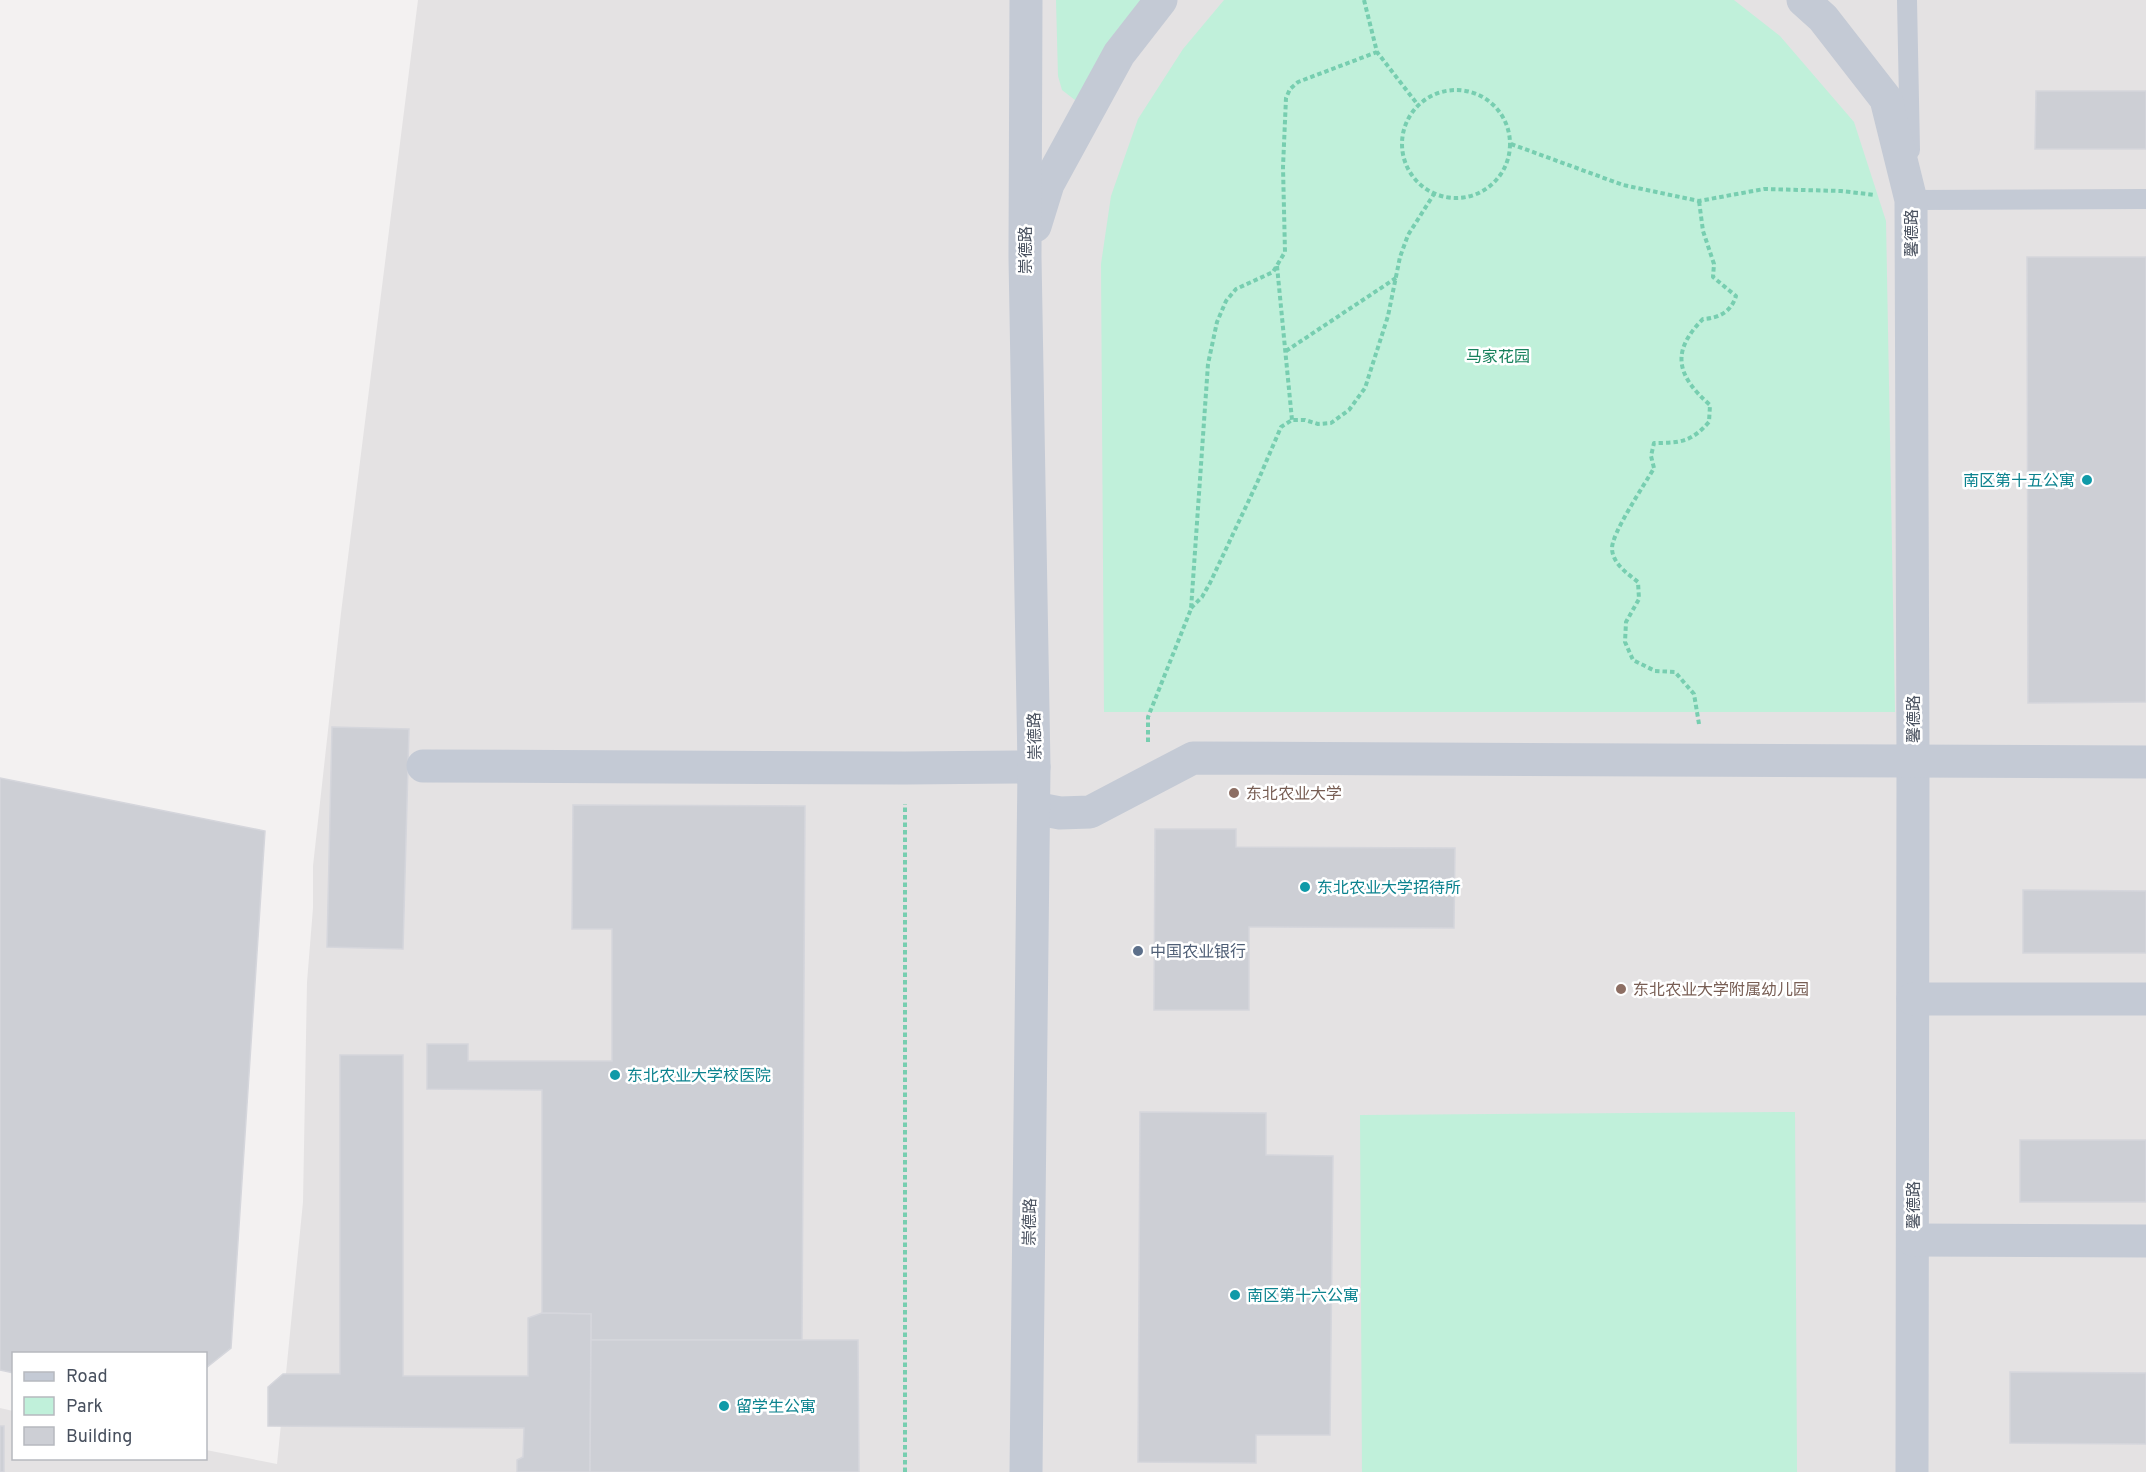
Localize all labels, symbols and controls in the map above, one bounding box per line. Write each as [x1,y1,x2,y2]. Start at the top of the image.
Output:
street label: 馨德路 [1903,209,1923,257]
street label: 崇德路 [1017,226,1037,274]
park label: 马家花园 [1466,348,1530,368]
place label: 南区第十五公寓 [1963,472,2075,492]
marker: 南区第十五公寓 [2080,473,2094,487]
street label: 馨德路 [1905,695,1925,743]
street label: 崇德路 [1026,712,1046,760]
place label: 东北农业大学 [1246,785,1342,805]
marker: 东北农业大学 [1227,786,1241,800]
place label: 东北农业大学招待所 [1317,879,1461,899]
marker: 东北农业大学招待所 [1298,880,1312,894]
place label: 中国农业银行 [1150,943,1246,963]
marker: 中国农业银行 [1131,944,1145,958]
place label: 东北农业大学附属幼儿园 [1633,981,1809,1001]
marker: 东北农业大学附属幼儿园 [1614,982,1628,996]
place label: 东北农业大学校医院 [627,1067,771,1087]
marker: 东北农业大学校医院 [608,1068,622,1082]
street label: 馨德路 [1905,1181,1925,1229]
street label: 崇德路 [1021,1198,1041,1246]
place label: 南区第十六公寓 [1247,1287,1359,1307]
marker: 南区第十六公寓 [1228,1288,1242,1302]
legend [12,1352,207,1460]
text: Road [66,1366,108,1389]
text: Park [66,1396,103,1419]
place label: 留学生公寓 [736,1398,816,1418]
marker: 留学生公寓 [717,1399,731,1413]
text: Building [66,1426,132,1449]

